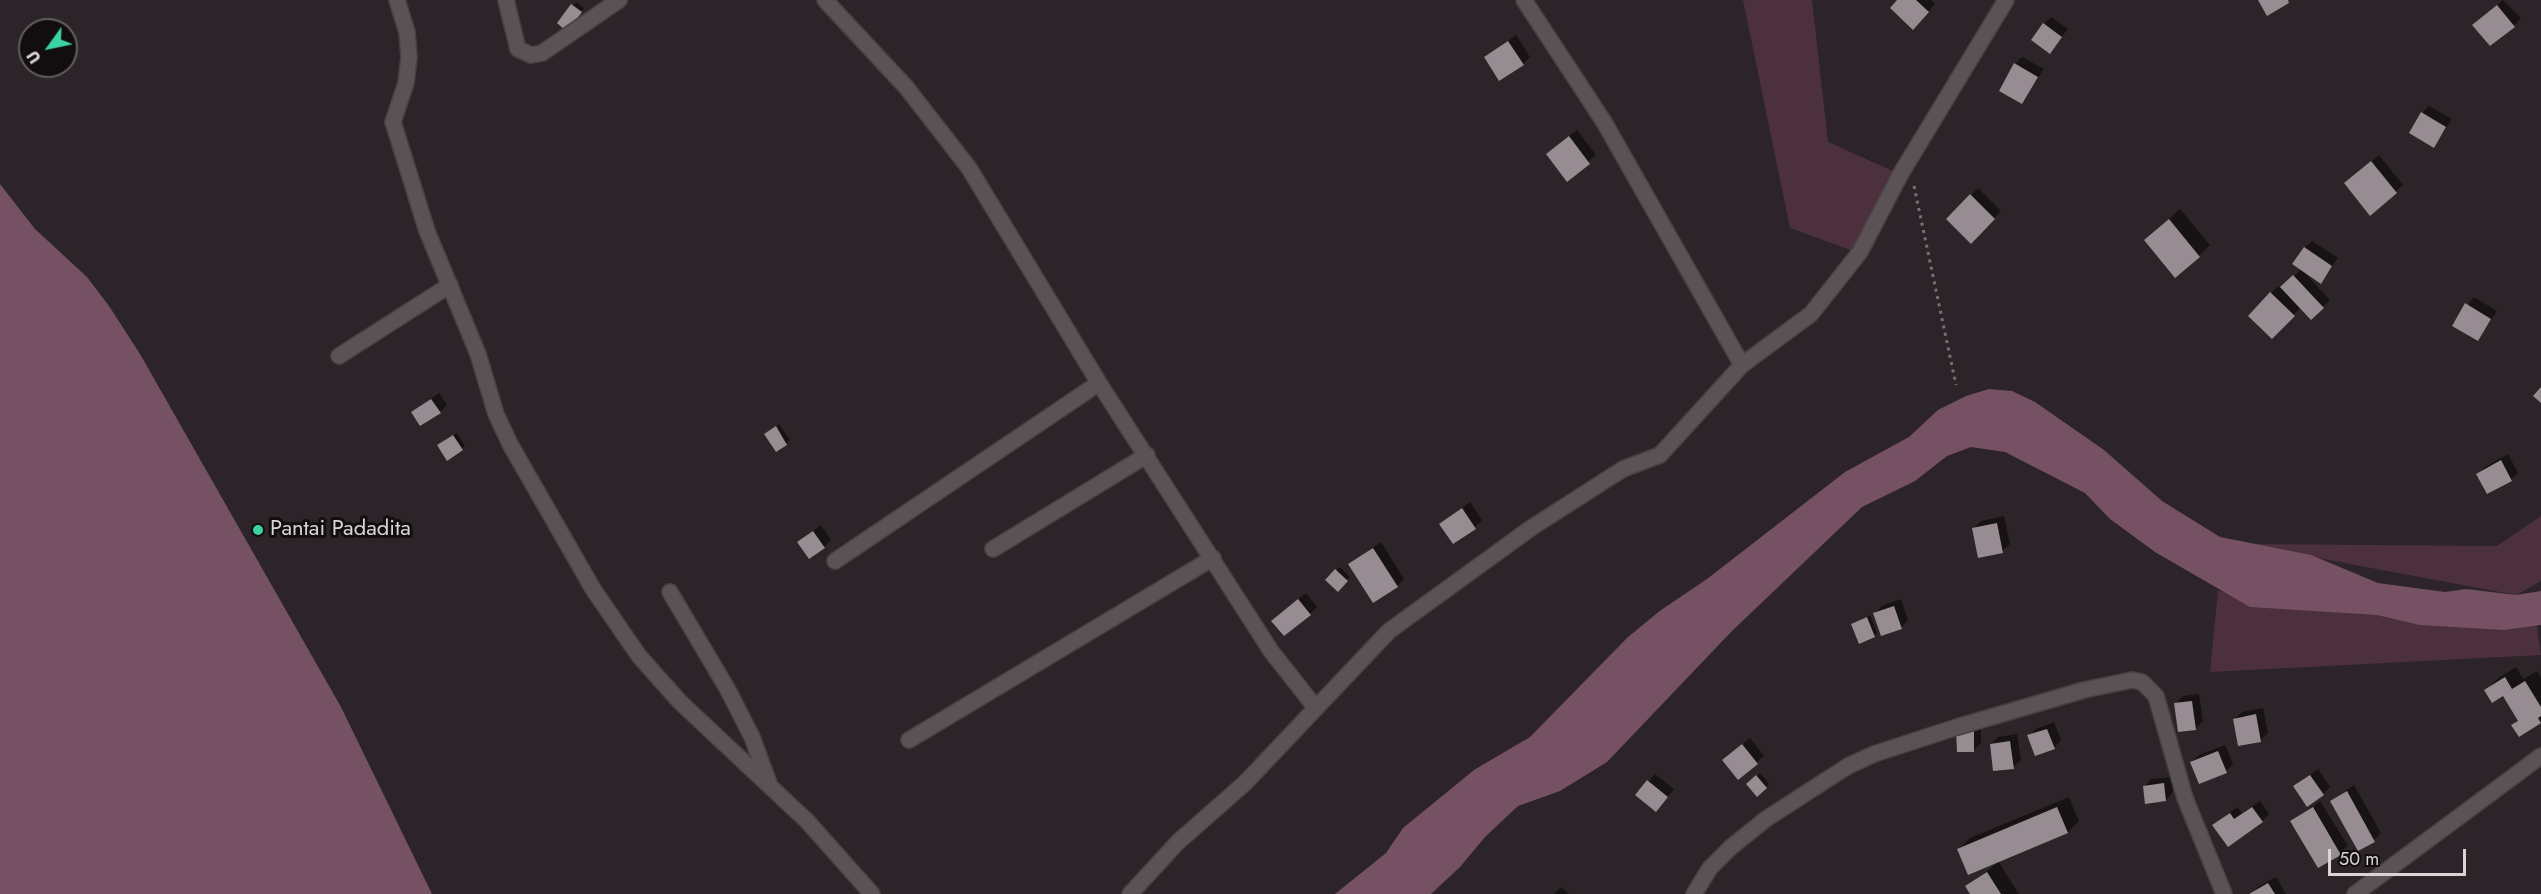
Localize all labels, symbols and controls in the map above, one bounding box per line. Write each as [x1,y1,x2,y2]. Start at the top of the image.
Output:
north arrow [18,18,78,78]
text: U [21,46,47,68]
place label: Pantai Padadita [270,517,411,543]
marker: Pantai Padadita [251,523,265,537]
scale bar [2331,837,2469,875]
text: 50 m [2339,846,2379,872]

